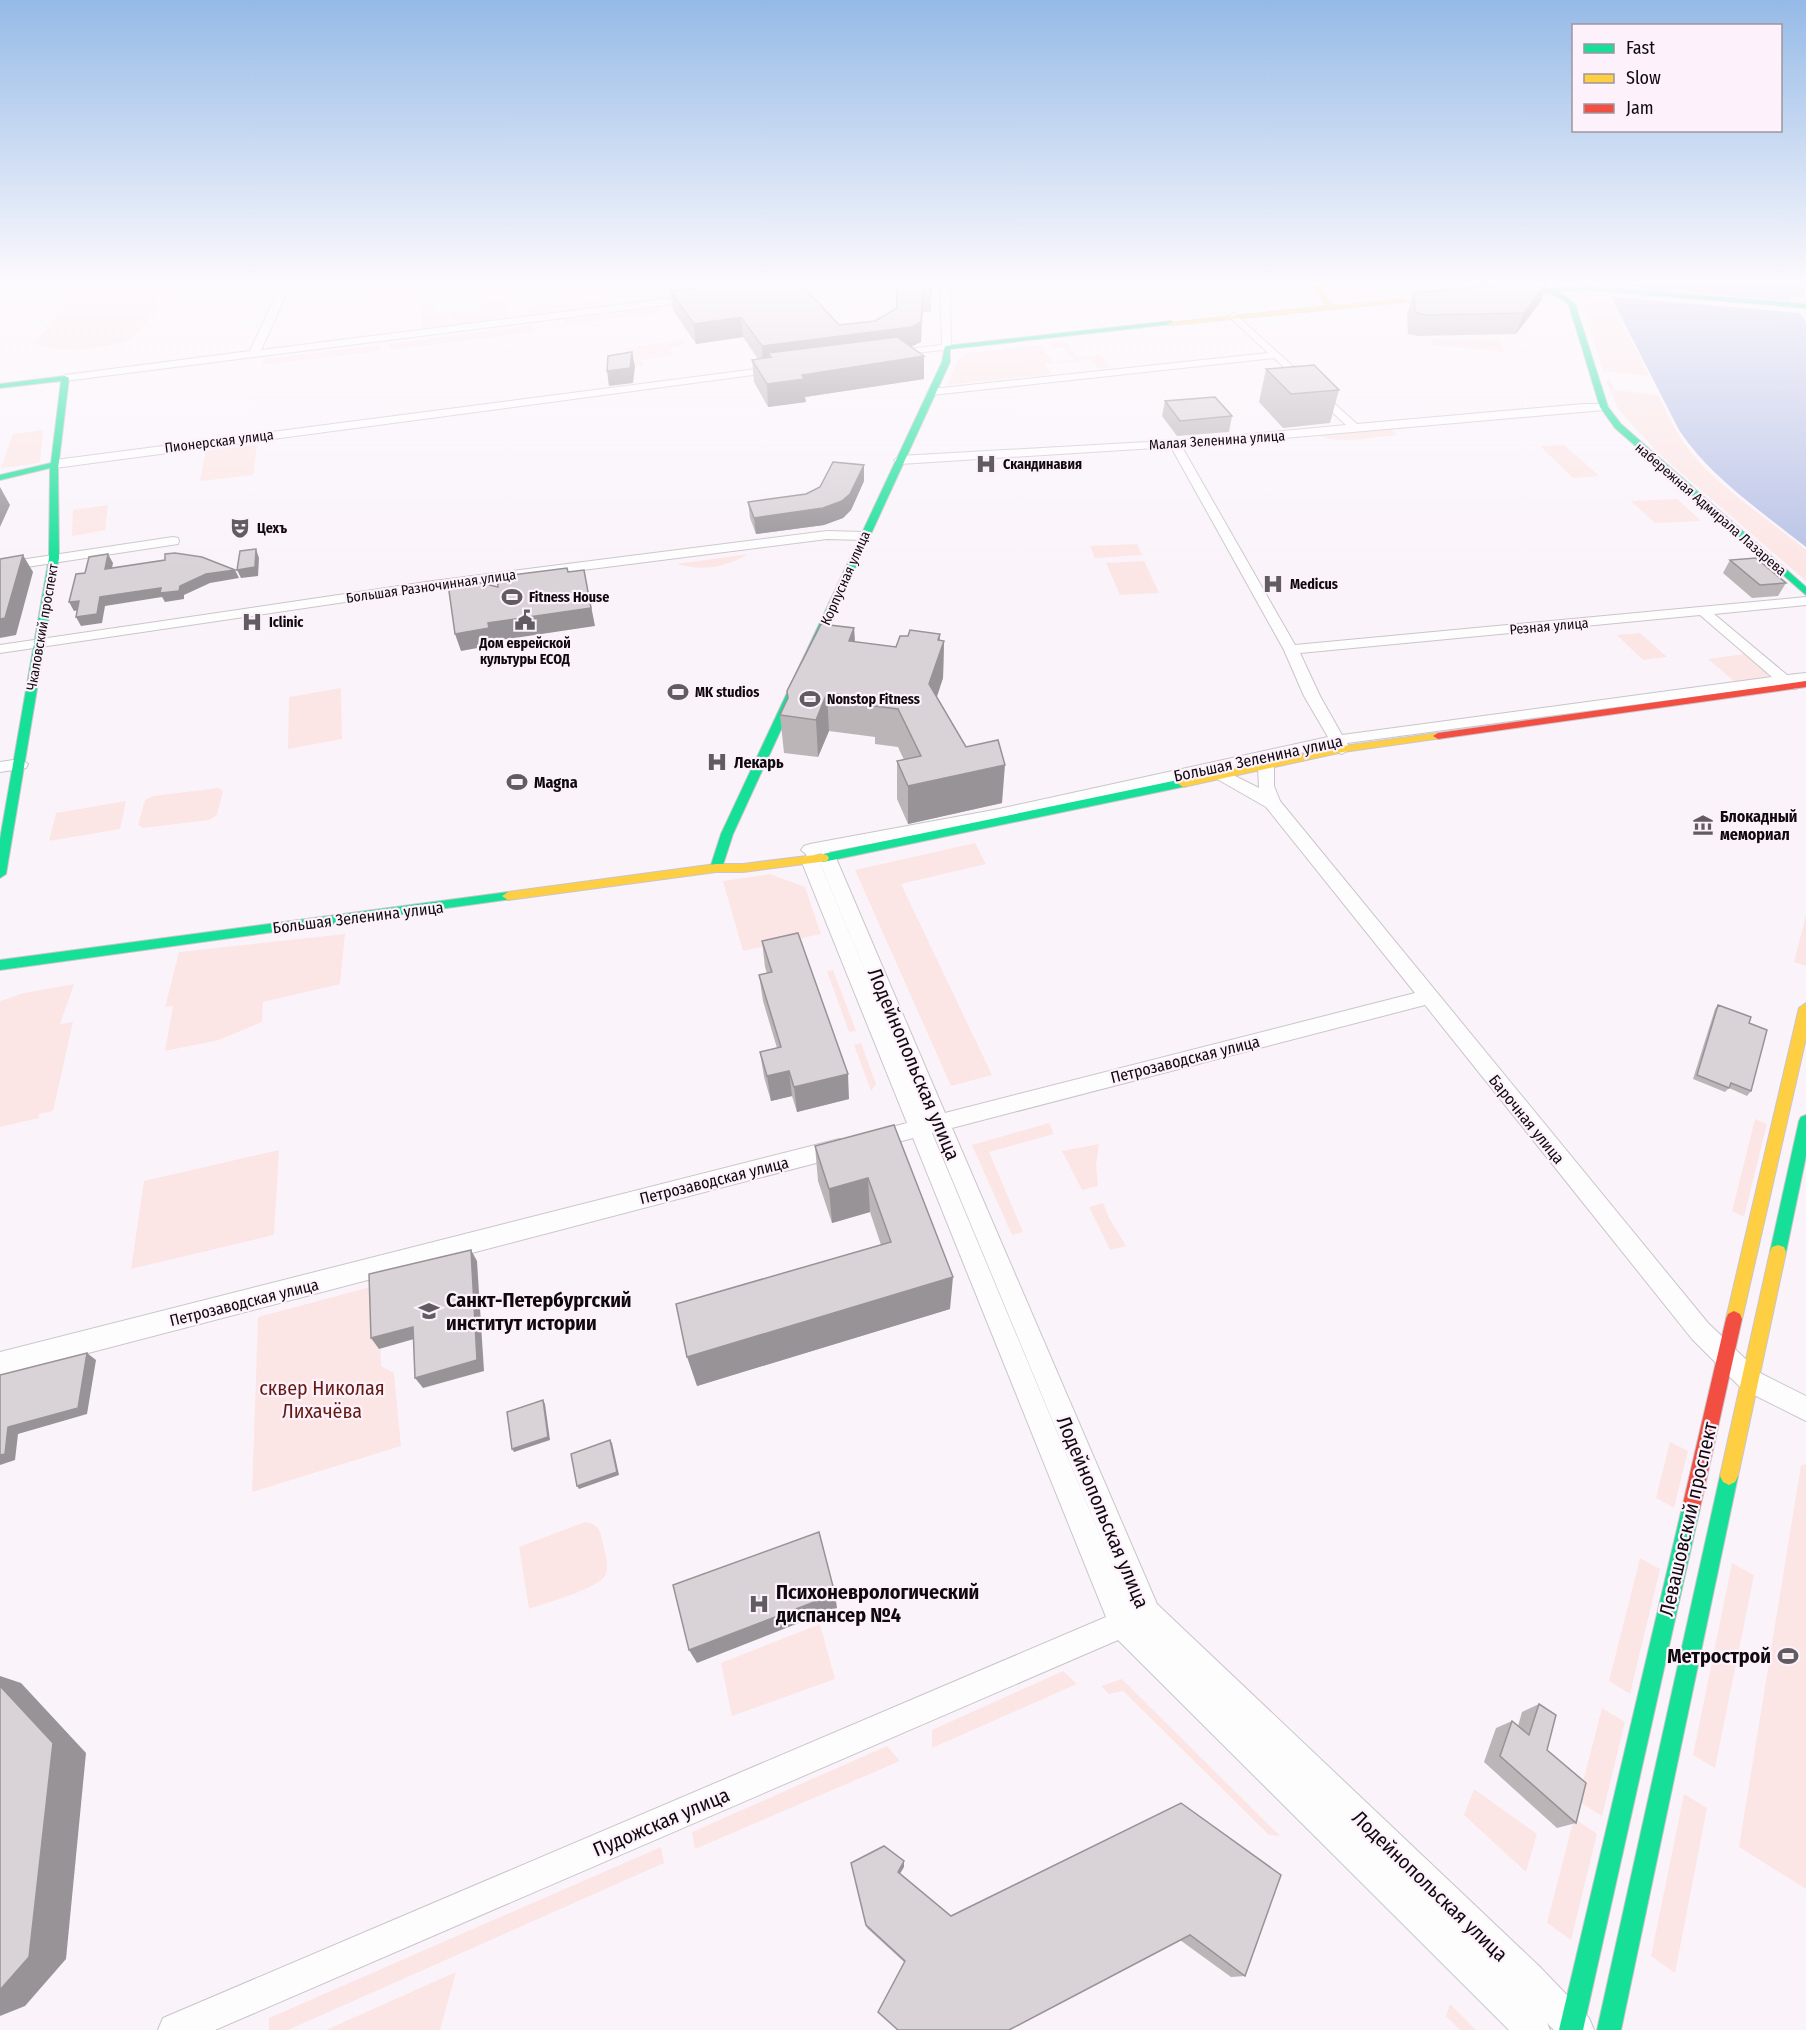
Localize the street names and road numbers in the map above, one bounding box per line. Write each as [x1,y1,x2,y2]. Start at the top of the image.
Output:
street label: Пионерская улица [164,426,275,457]
street label: Малая Зеленина улица [1148,427,1286,454]
street label: набережная Адмирала Лазарева [1632,439,1790,580]
street label: Корпусная улица [817,528,874,628]
street label: Чкаловский проспект [23,562,62,692]
street label: Большая Разночинная улица [345,566,517,607]
street label: Резная улица [1509,615,1589,638]
street label: Большая Зеленина улица [1172,731,1344,786]
street label: Большая Зеленина улица [272,898,445,937]
street label: Лодейнопольская улица [863,964,965,1164]
street label: Петрозаводская улица [1109,1032,1262,1087]
street label: Барочная улица [1485,1071,1568,1168]
street label: Петрозаводская улица [638,1153,791,1208]
street label: Петрозаводская улица [168,1275,321,1330]
street label: Лодейнопольская улица [1052,1412,1154,1612]
street label: Левашовский проспект [1654,1419,1722,1618]
street label: Пудожская улица [589,1782,733,1862]
street label: Лодейнопольская улица [1347,1806,1513,1966]

